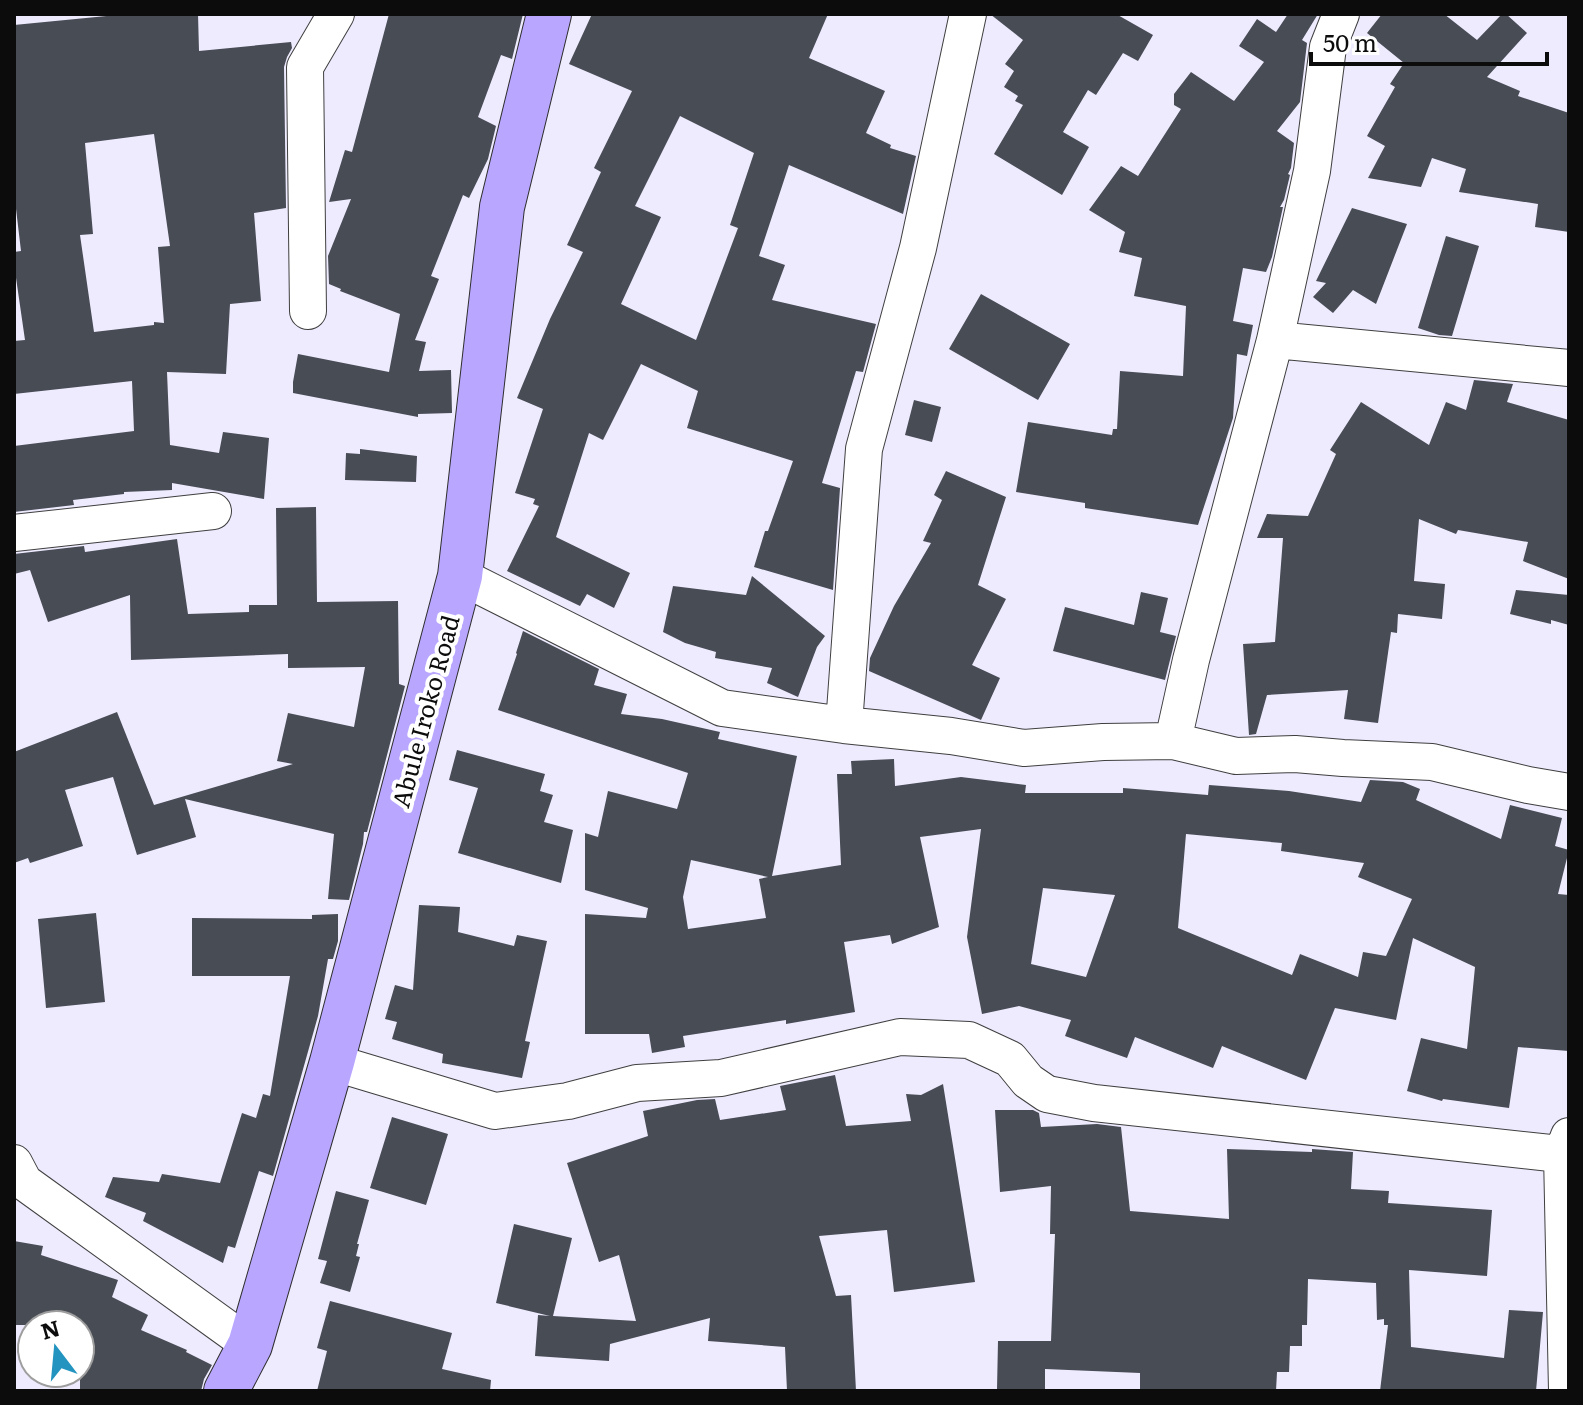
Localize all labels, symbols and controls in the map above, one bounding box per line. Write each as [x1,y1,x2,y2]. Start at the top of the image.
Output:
scale bar [1311,16,1547,66]
text: 50 m [1323,24,1377,59]
street label: Abule Iroko Road [381,611,467,811]
north arrow [16,1309,96,1389]
text: N [37,1310,63,1347]

